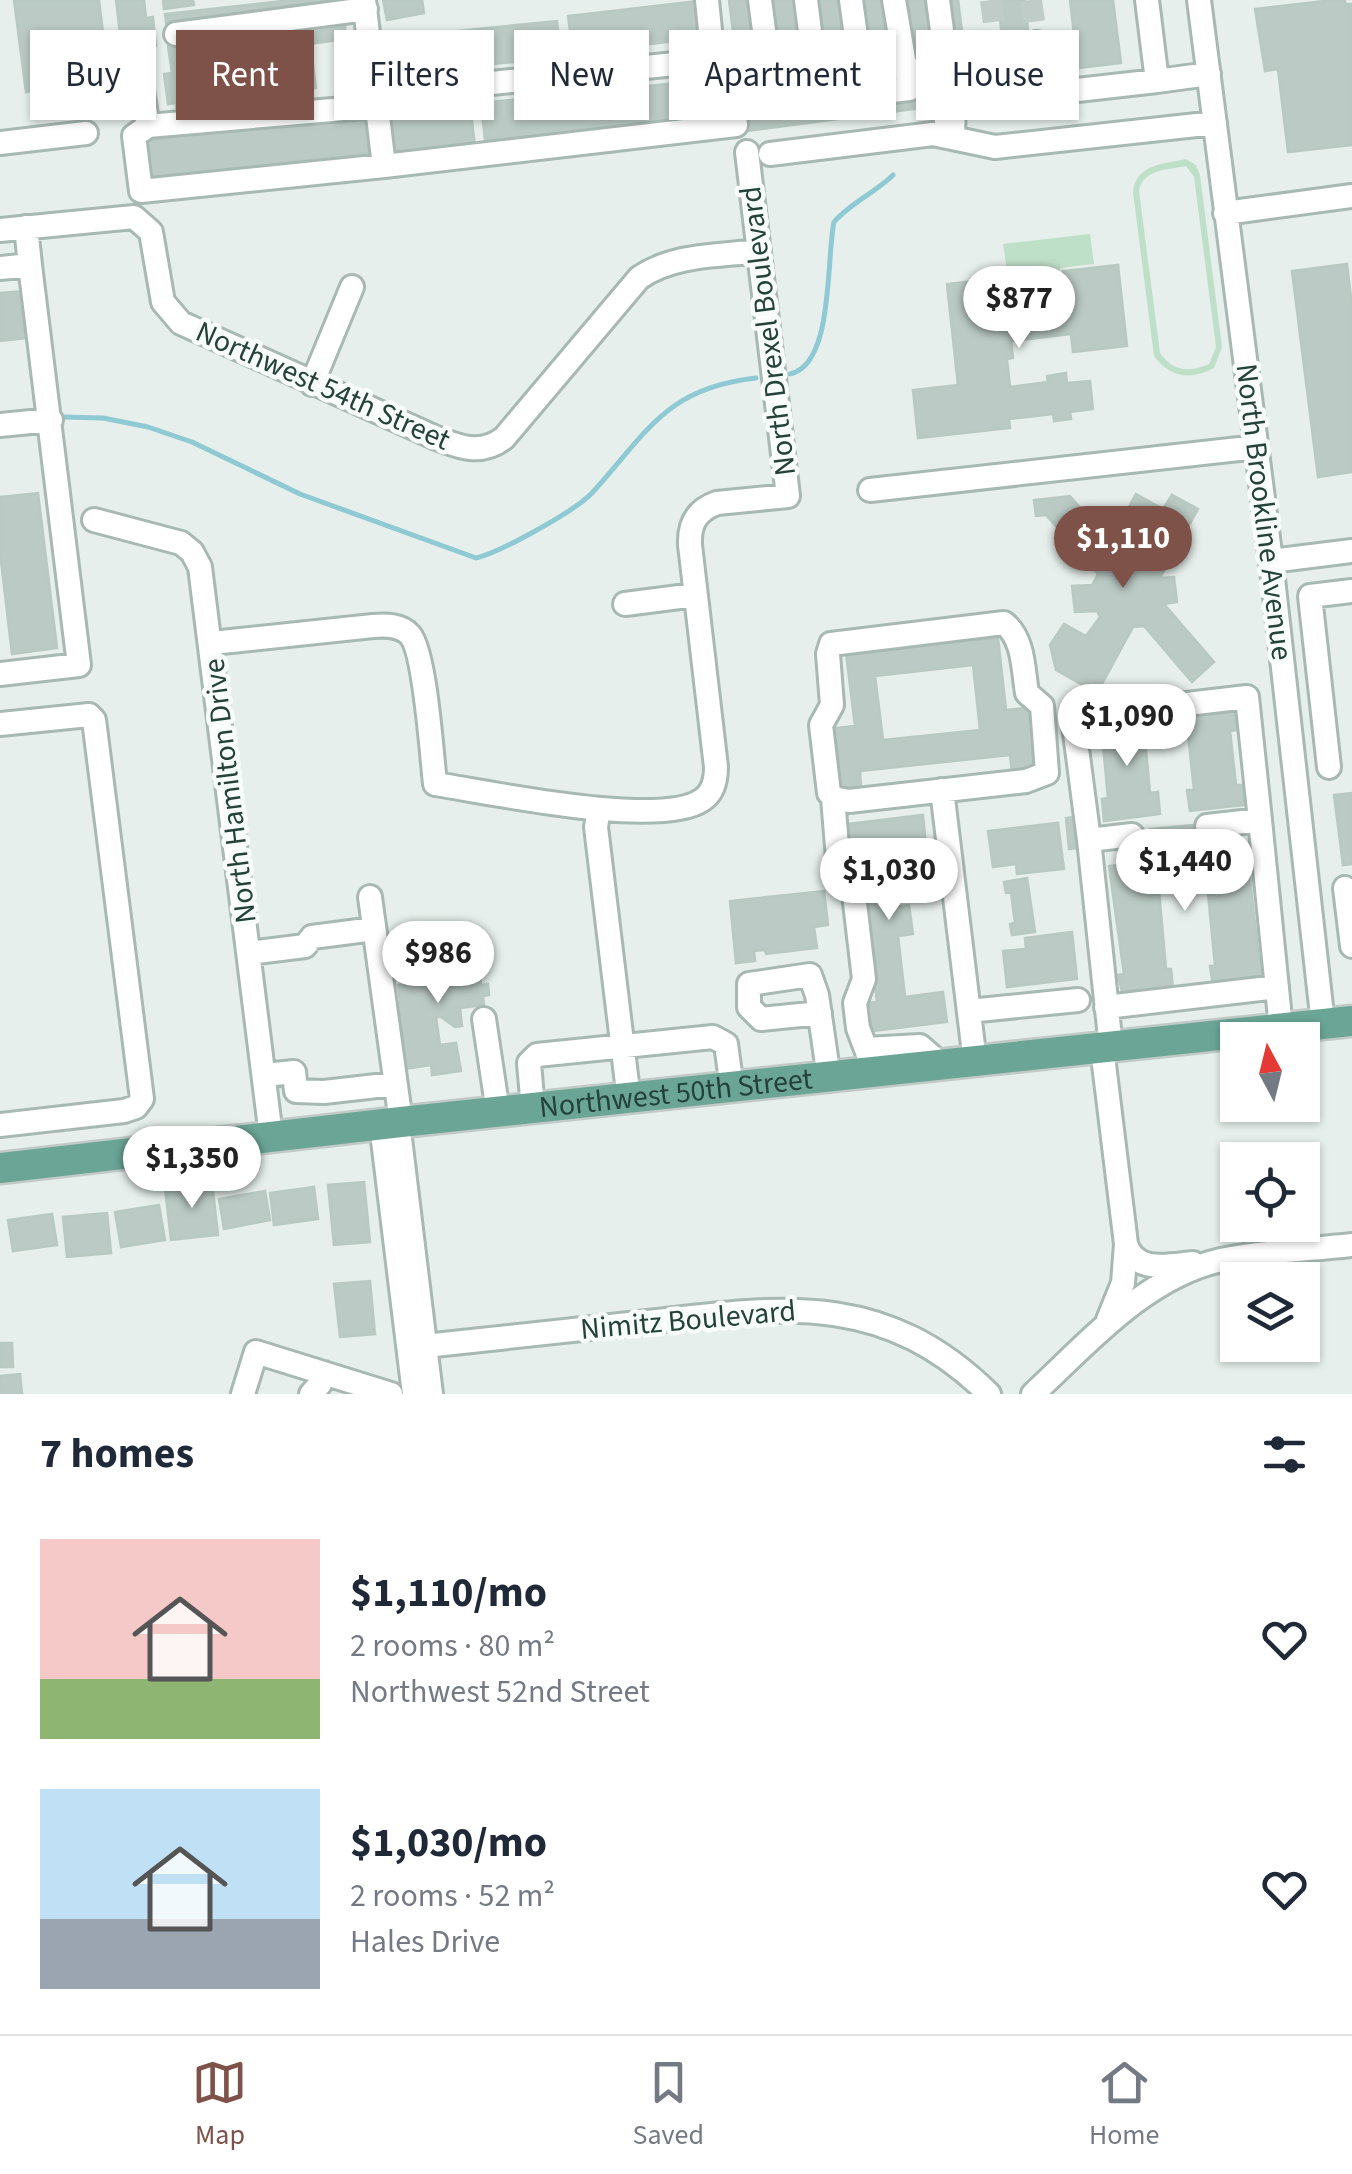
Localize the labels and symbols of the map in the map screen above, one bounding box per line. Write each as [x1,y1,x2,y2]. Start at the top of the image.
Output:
street label: North Drexel Boulevard [729,184,807,478]
pin: $877 [960,266,1078,351]
street label: Northwest 54th Street [189,311,457,461]
street label: North Brookline Avenue [1224,361,1304,663]
pin: $1,110 [1042,506,1204,591]
street label: North Hamilton Drive [192,656,268,926]
pin: $1,090 [1046,684,1208,769]
pin: $1,440 [1104,829,1266,914]
pin: $1,030 [808,838,970,923]
pin: $986 [379,921,497,1006]
north arrow [1220,1022,1320,1122]
street label: Northwest 50th Street [537,1057,815,1129]
pin: $1,350 [111,1126,273,1211]
street label: Nimitz Boulevard [578,1289,798,1351]

